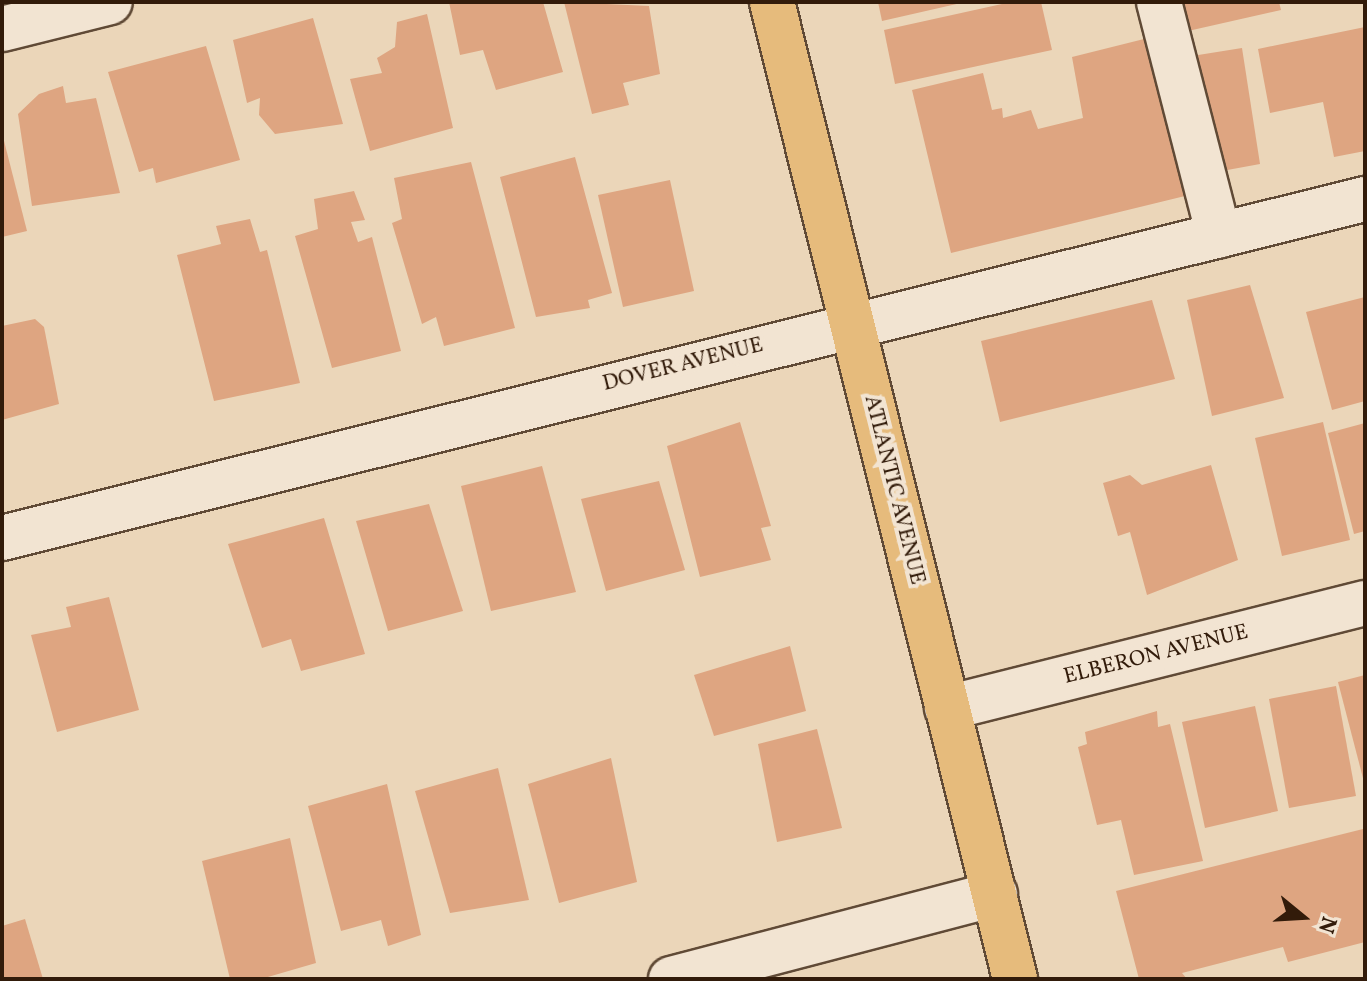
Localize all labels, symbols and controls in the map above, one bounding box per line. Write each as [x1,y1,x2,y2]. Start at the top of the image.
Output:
street label: DOVER AVENUE [600,332,766,398]
street label: ATLANTIC AVENUE [858,393,930,587]
street label: ELBERON AVENUE [1061,619,1251,691]
north arrow [1263,877,1343,957]
text: N [1309,912,1344,937]

